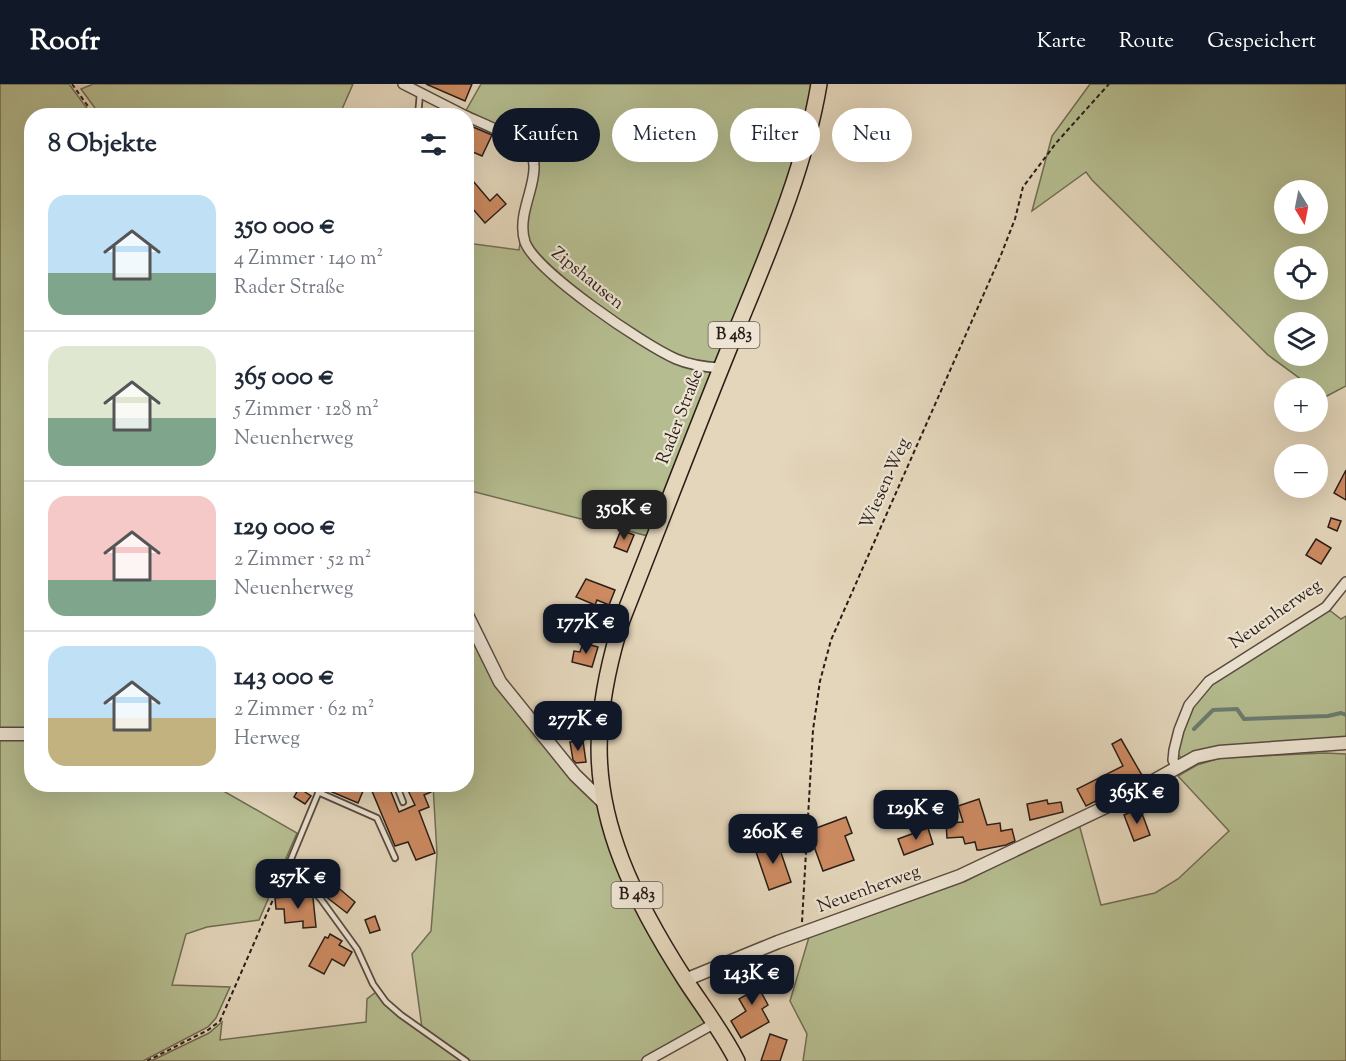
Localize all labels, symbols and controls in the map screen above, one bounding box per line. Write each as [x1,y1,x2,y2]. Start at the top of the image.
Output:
text: Roofr [30,22,100,62]
text: Karte [1037,27,1086,57]
text: Route [1119,27,1174,57]
text: Gespeichert [1207,27,1316,57]
chip: Kaufen [492,108,600,162]
chip: Mieten [612,108,718,162]
chip: Filter [730,108,820,162]
chip: Neu [832,108,912,162]
text: 8 Objekte [48,126,157,163]
icon: filters [417,128,450,161]
north arrow [1274,180,1328,234]
map controls [1274,180,1328,498]
text: 350 000 € [234,208,335,245]
icon: home [96,219,168,291]
street label: Zipshausen [545,241,629,317]
text: 4 Zimmer · 140 m² [234,245,383,274]
button: locate [1274,246,1328,300]
text: Rader Straße [234,274,345,303]
button: layers [1274,312,1328,366]
road number: B 483 [708,322,760,348]
text: 365 000 € [234,359,334,396]
street label: Rader Straße [651,366,711,468]
icon: home [96,370,168,442]
button: + [1274,378,1328,432]
text: 5 Zimmer · 128 m² [234,396,379,425]
text: Neuenherweg [234,425,353,454]
street label: Wiesen-Weg [854,434,918,534]
button: − [1274,444,1328,498]
pin: 350K € [575,490,673,541]
text: 350K € [596,495,652,524]
text: 129 000 € [234,509,336,546]
icon: home [96,520,168,592]
text: 2 Zimmer · 52 m² [234,546,372,575]
street label: Neuenherweg [1224,573,1328,656]
text: Neuenherweg [234,575,353,604]
pin: 177K € [537,604,635,655]
text: 177K € [557,609,615,638]
text: 143 000 € [234,659,335,696]
icon: home [96,670,168,742]
text: 2 Zimmer · 62 m² [234,696,374,725]
pin: 277K € [529,701,627,752]
text: 277K € [548,706,608,735]
text: Herweg [234,725,300,754]
pin: 365K € [1088,774,1186,825]
text: 365K € [1109,779,1165,808]
pin: 129K € [867,790,965,841]
text: 129K € [888,795,944,824]
pin: 260K € [724,814,822,865]
text: 260K € [743,819,803,848]
pin: 257K € [249,859,347,910]
street label: Neuenherweg [814,859,924,921]
text: 257K € [269,864,327,893]
road number: B 483 [612,882,662,908]
pin: 143K € [703,955,801,1006]
text: 143K € [724,960,780,989]

